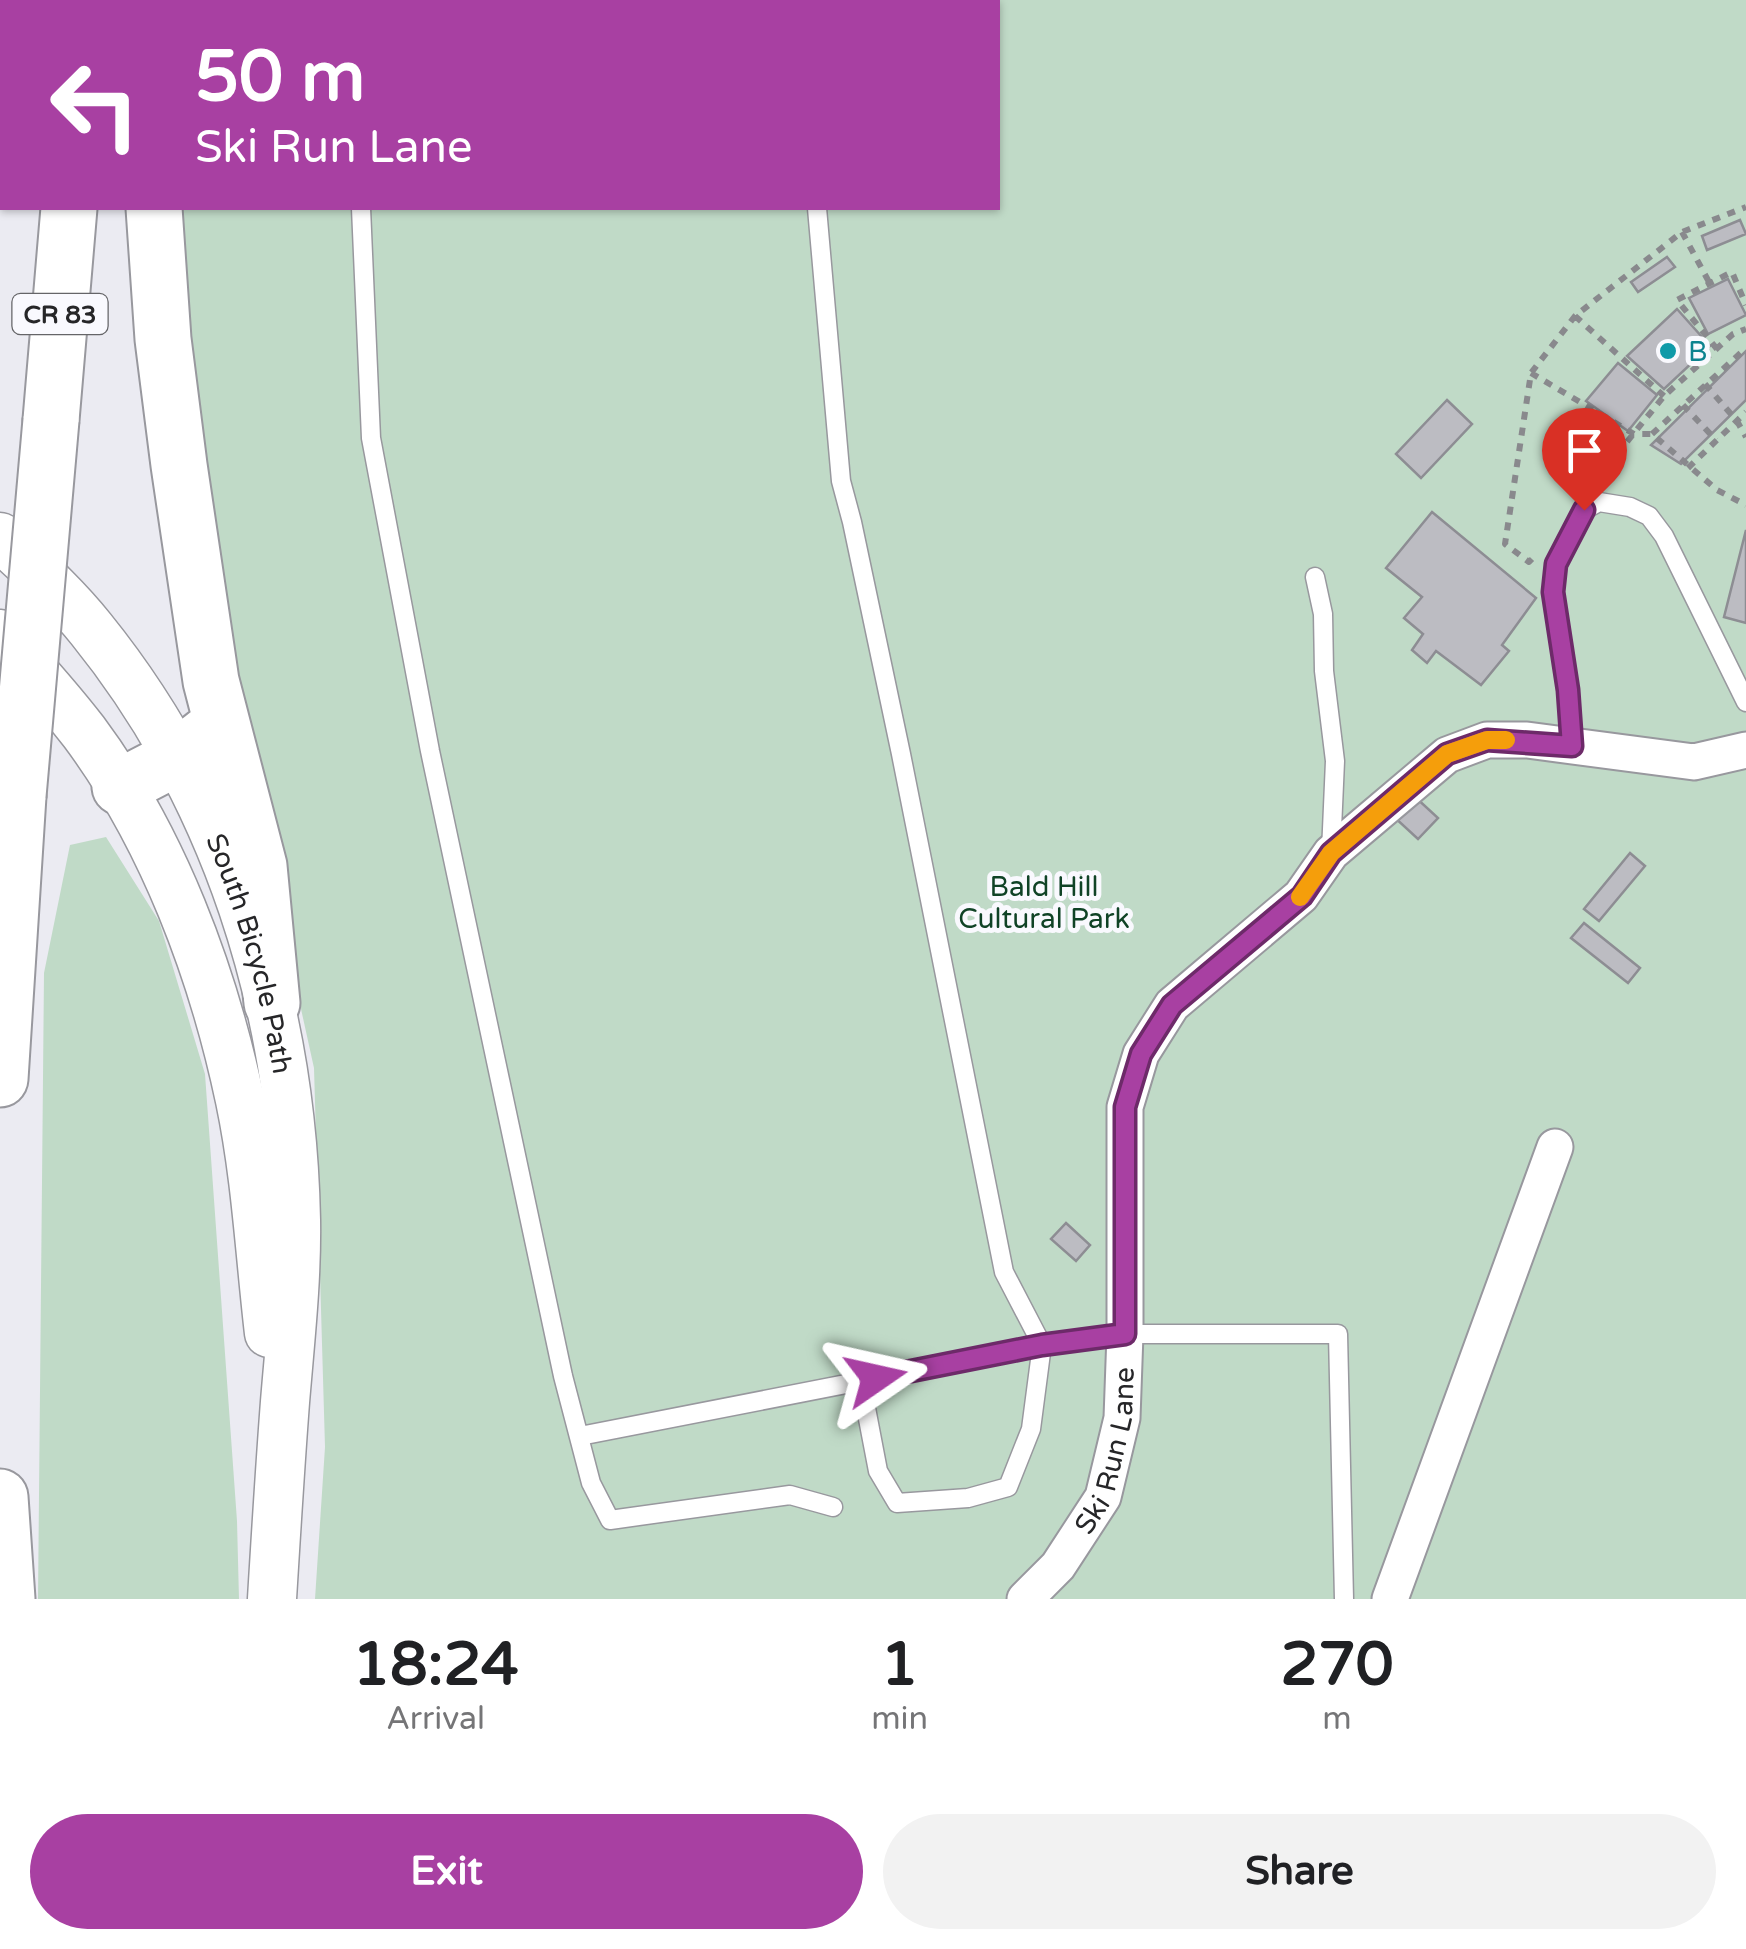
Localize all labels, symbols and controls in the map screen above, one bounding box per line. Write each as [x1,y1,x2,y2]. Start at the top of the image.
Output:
text: 50 m [195,36,365,120]
icon: left [30,40,160,170]
text: Ski Run Lane [195,121,472,175]
road number: CR 83 [12,294,108,334]
place label: B [1688,335,1707,369]
marker: B [1657,340,1679,362]
pin [1542,408,1627,511]
icon: arrive [1557,423,1612,478]
street label: South Bicycle Path [198,829,299,1076]
park label: Bald Hill Cultural Park [958,870,1130,936]
position arrow [824,1326,928,1430]
street label: Ski Run Lane [1068,1366,1142,1541]
text: 18:24 [352,1629,519,1701]
text: 1 [881,1629,918,1701]
text: 270 [1280,1629,1394,1701]
text: Arrival [386,1700,485,1738]
text: min [871,1700,928,1738]
text: m [1322,1700,1352,1738]
button: Exit [30,1814,863,1929]
button: Share [883,1814,1716,1929]

